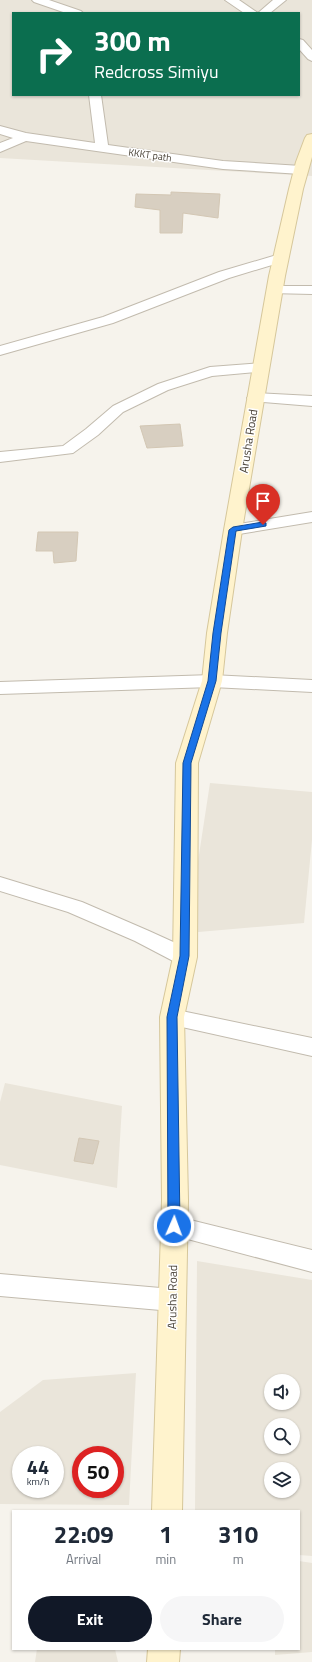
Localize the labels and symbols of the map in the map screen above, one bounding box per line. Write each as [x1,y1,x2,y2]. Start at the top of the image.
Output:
street label: KKKT path [127,145,173,165]
street label: Arusha Road [234,408,262,474]
pin [246,484,280,525]
position arrow [153,1205,195,1247]
street label: Arusha Road [162,1265,182,1329]
speed limit sign: 50 [72,1446,124,1498]

